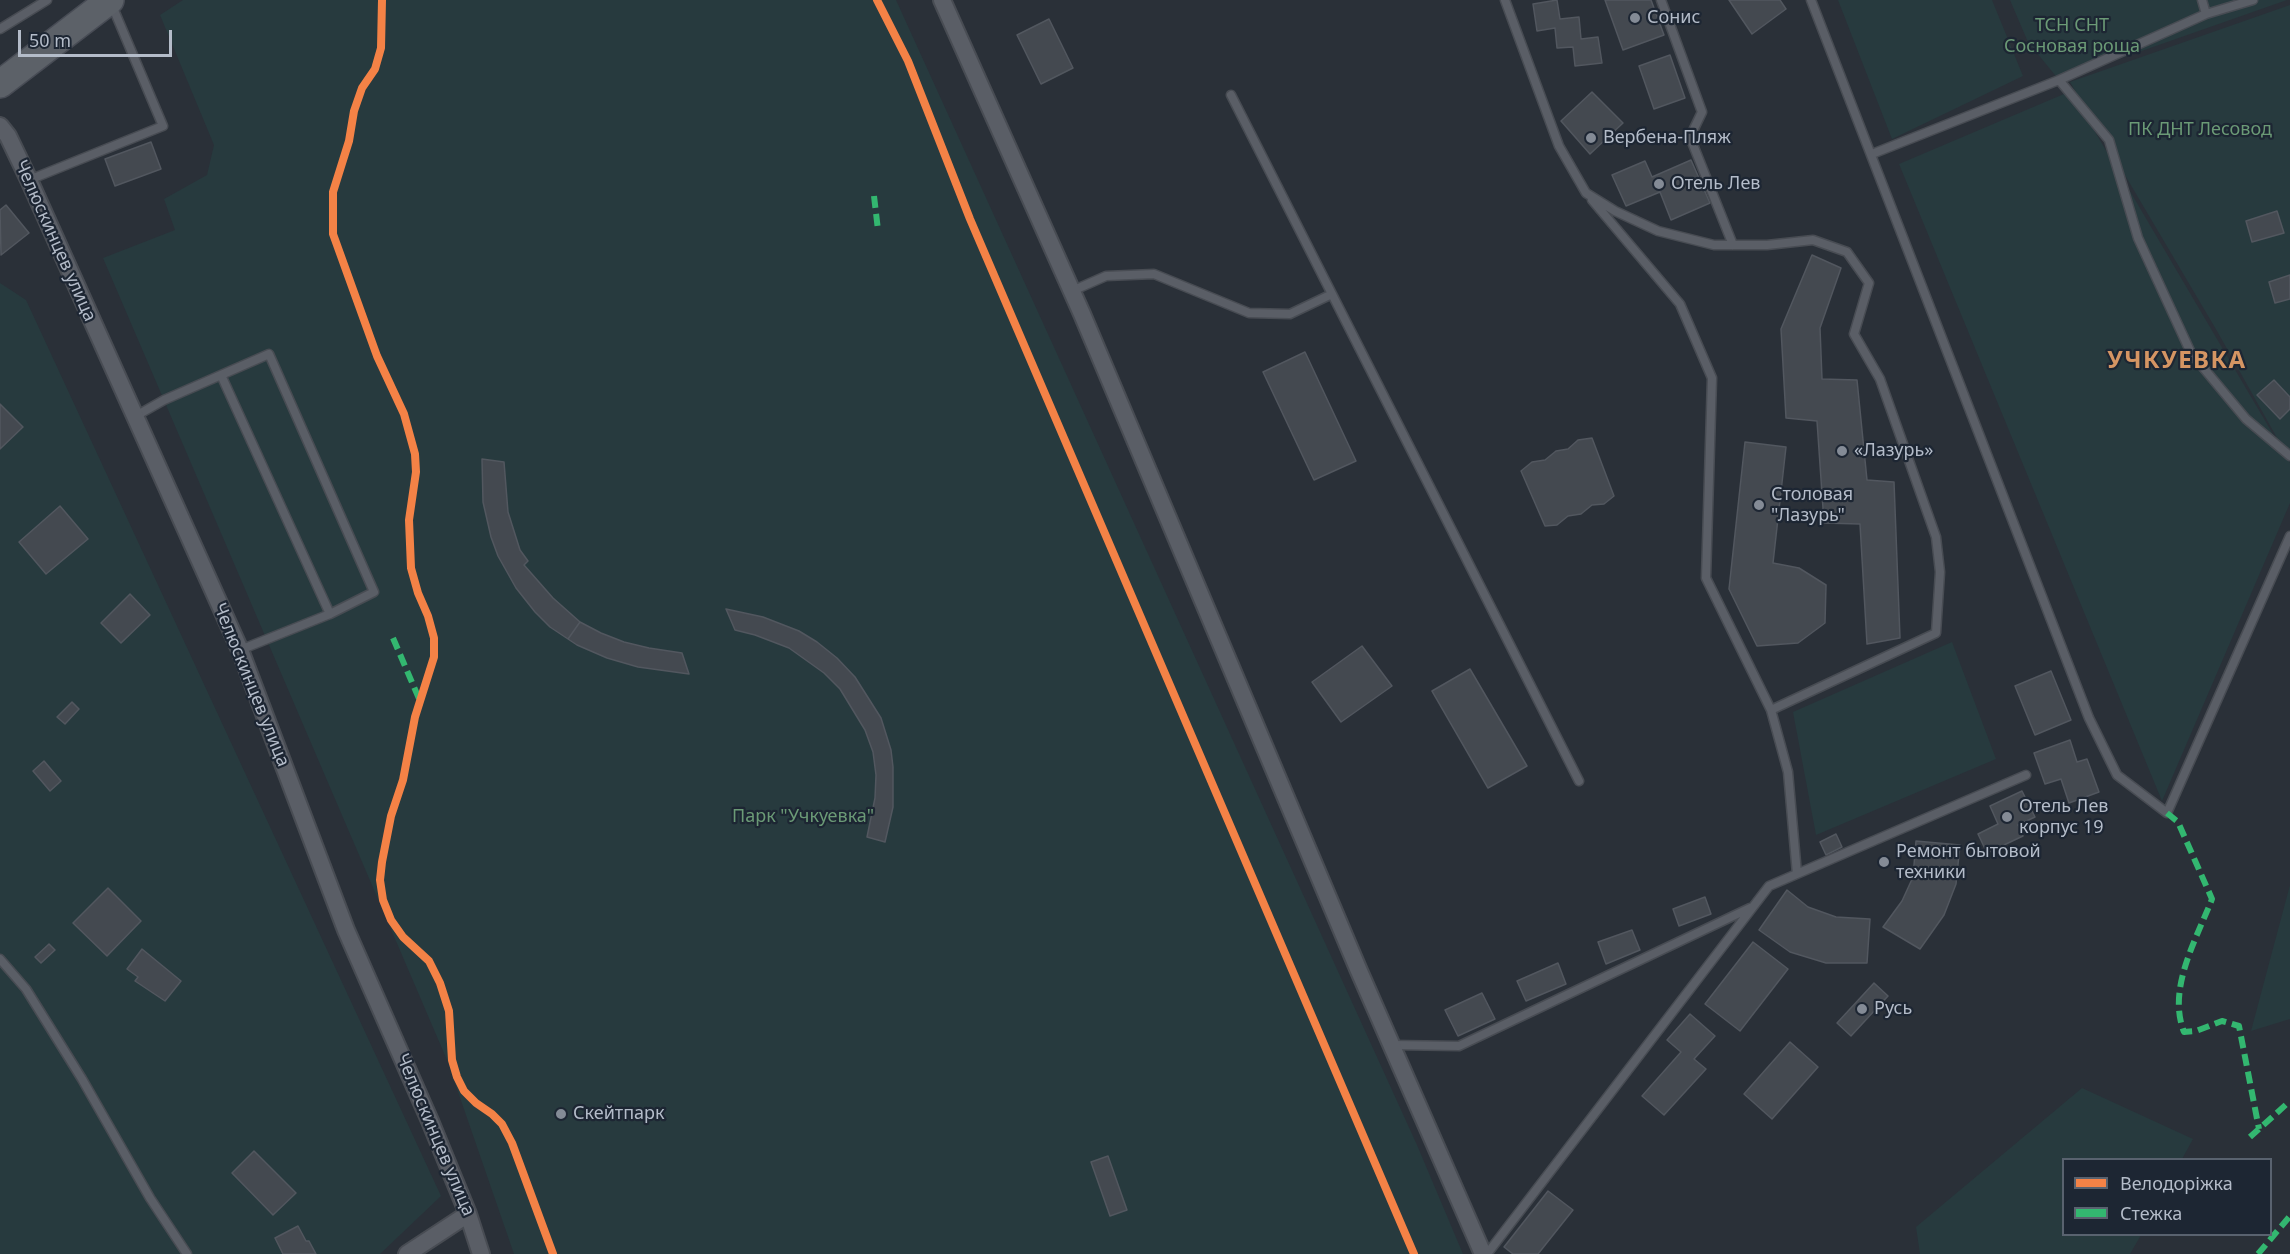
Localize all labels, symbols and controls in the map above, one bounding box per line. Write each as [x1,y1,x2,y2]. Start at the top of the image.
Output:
place label: Сонис [1647,7,1700,29]
marker: Сонис [1628,11,1642,25]
park label: ТСН СНТ Сосновая роща [2004,15,2140,57]
scale bar [21,18,176,56]
text: 50 m [29,28,71,52]
park label: ПК ДНТ Лесовод [2128,119,2272,141]
place label: Вербена-Пляж [1603,127,1731,149]
marker: Вербена-Пляж [1584,131,1598,145]
street label: Челюскинцев улица [10,157,100,325]
place label: Отель Лев [1671,173,1760,195]
marker: Отель Лев [1652,177,1666,191]
district label: УЧКУЕВКА [2107,347,2247,375]
place label: «Лазурь» [1854,440,1933,462]
marker: «Лазурь» [1835,444,1849,458]
place label: Столовая "Лазурь" [1771,484,1853,526]
marker: Столовая "Лазурь" [1752,498,1766,512]
street label: Челюскинцев улица [208,600,294,770]
place label: Отель Лев корпус 19 [2019,796,2108,838]
park label: Парк "Учкуевка" [732,806,874,828]
marker: Отель Лев корпус 19 [2000,810,2014,824]
place label: Ремонт бытовой техники [1896,841,2041,884]
marker: Ремонт бытовой техники [1877,855,1891,869]
place label: Русь [1874,998,1912,1020]
marker: Русь [1855,1002,1869,1016]
street label: Челюскинцев улица [391,1050,479,1220]
place label: Скейтпарк [573,1103,665,1125]
marker: Скейтпарк [554,1107,568,1121]
legend [2062,1158,2272,1236]
text: Велодоріжка [2120,1171,2233,1195]
text: Стежка [2120,1201,2182,1225]

